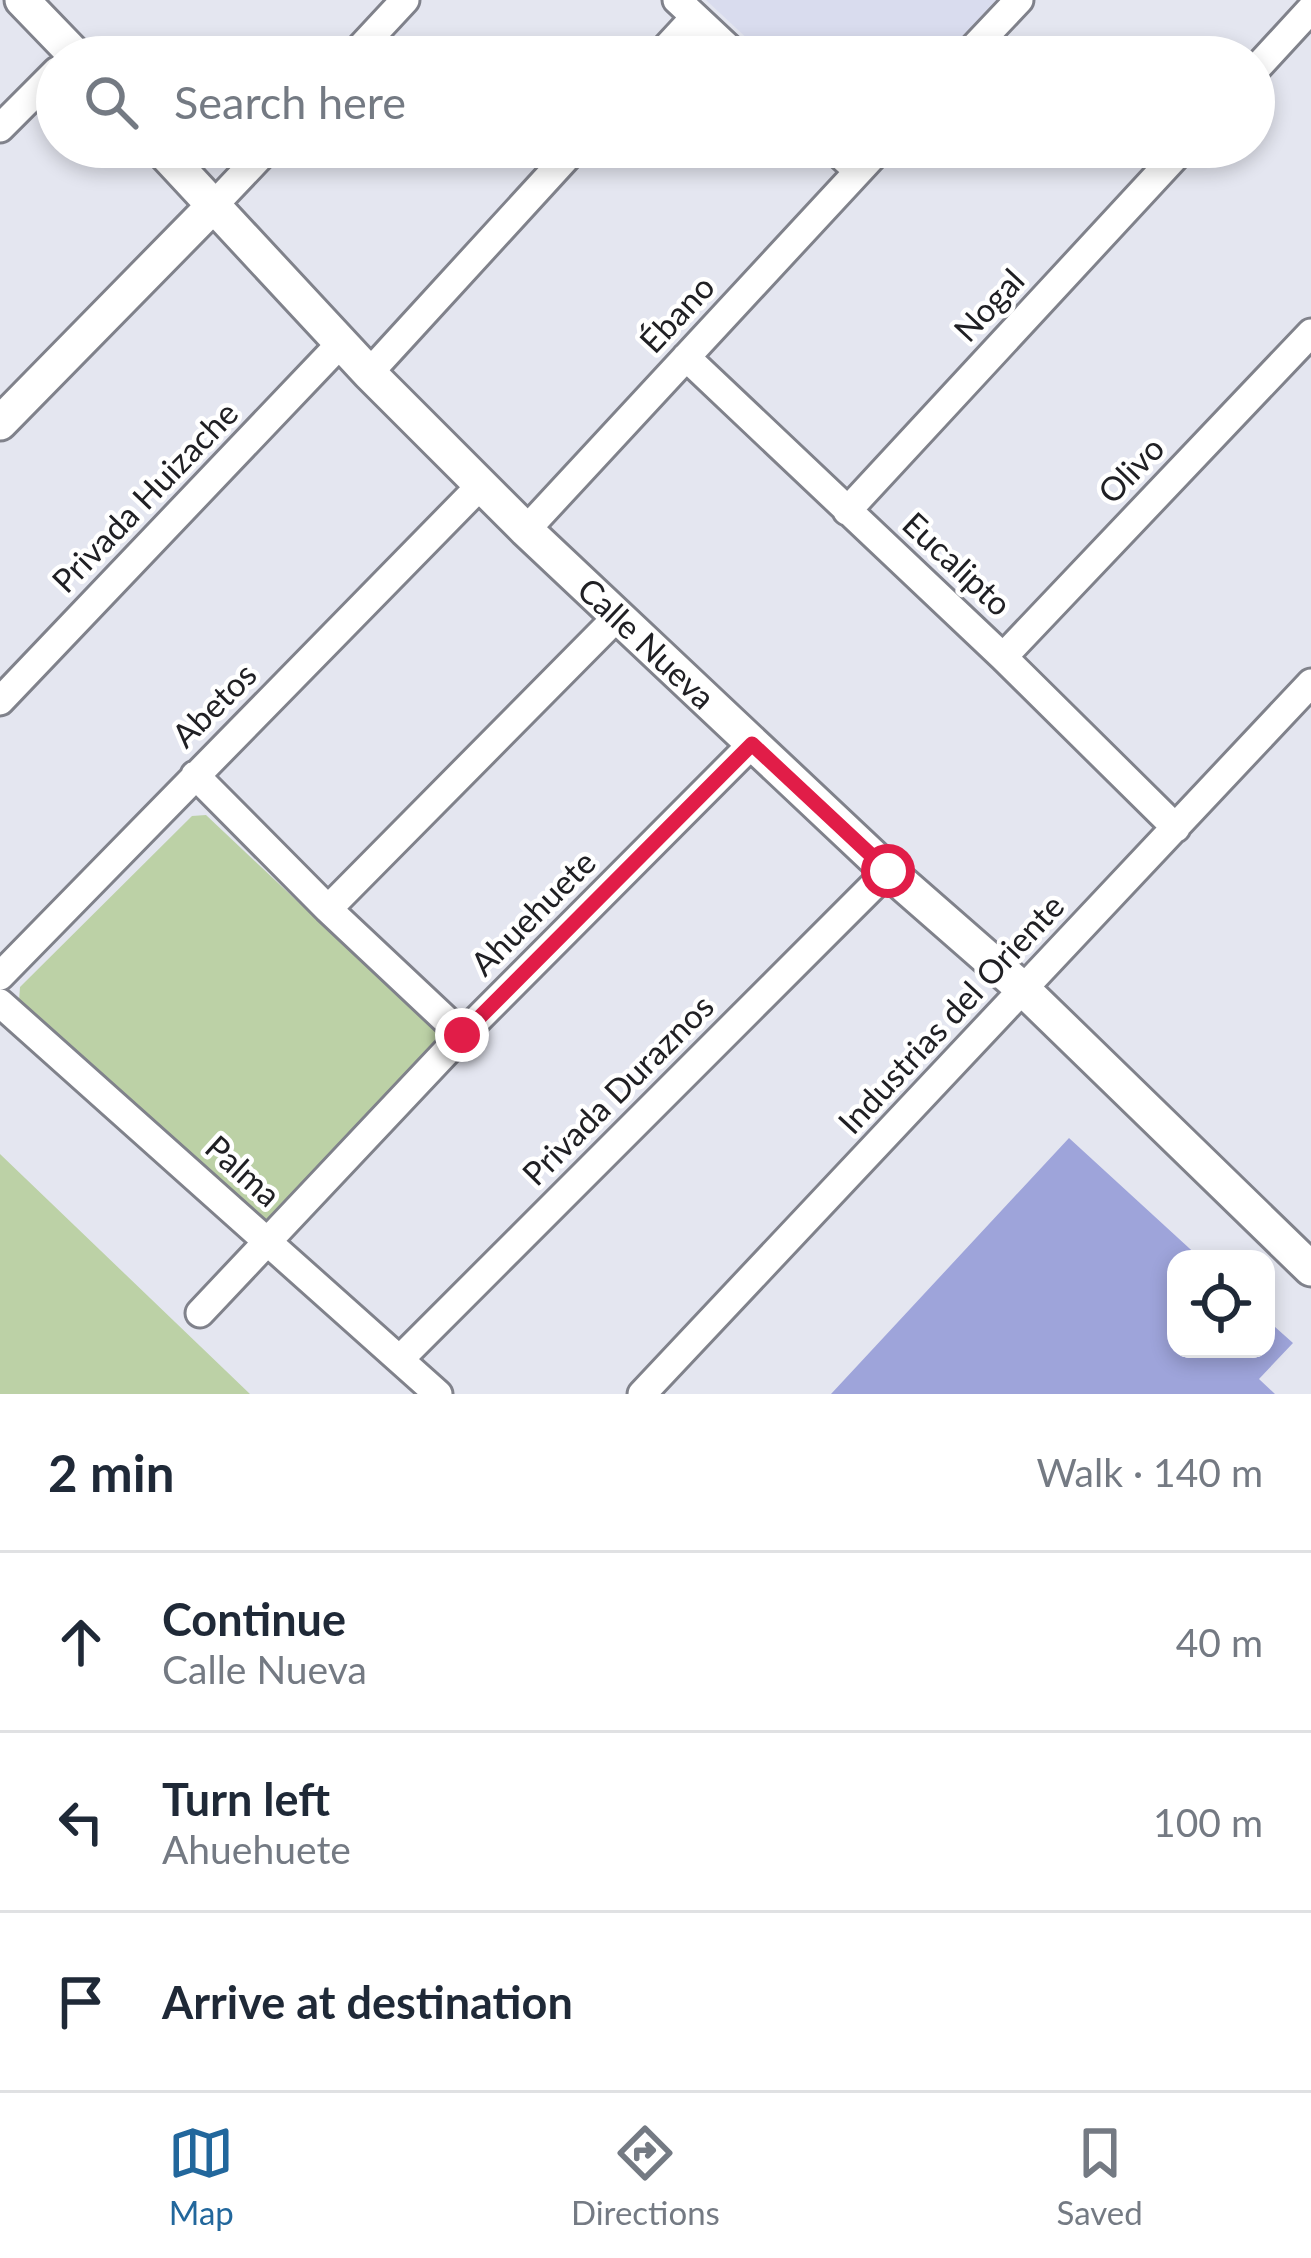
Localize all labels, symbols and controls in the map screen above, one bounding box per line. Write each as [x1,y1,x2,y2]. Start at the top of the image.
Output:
search box [36,36,1275,168]
icon: search [78,69,144,135]
text: Search here [174,75,406,129]
street label: Nogal [945,260,1032,349]
street label: Ébano [631,266,722,360]
street label: Privada Huizache [43,393,245,600]
street label: Olivo [1089,428,1171,511]
street label: Eucalipto [895,503,1020,623]
street label: Calle Nueva [570,569,724,717]
street label: Abetos [163,654,264,755]
street label: Ahuehuete [462,842,603,983]
route start [861,844,915,898]
street label: Industrias del Oriente [829,885,1071,1141]
street label: Privada Duraznos [514,986,721,1193]
route end [435,1008,489,1062]
street label: Palma [198,1126,289,1214]
map controls [1167,1250,1275,1358]
button: locate [1167,1250,1275,1358]
text: 2 min [48,1442,174,1503]
text: Walk · 140 m [1036,1449,1263,1495]
text: Continue [162,1592,346,1646]
icon: ahead [48,1609,114,1675]
text: 40 m [1176,1619,1263,1665]
text: Calle Nueva [162,1646,367,1692]
text: Turn left [162,1772,330,1826]
icon: left [48,1789,114,1855]
text: 100 m [1153,1799,1263,1845]
text: Ahuehuete [162,1826,351,1872]
icon: arrive [48,1969,114,2035]
text: Arrive at destination [162,1975,573,2029]
tab: Map [168,2120,234,2232]
tab: Directions [571,2120,720,2232]
tab: Saved [1056,2120,1143,2232]

